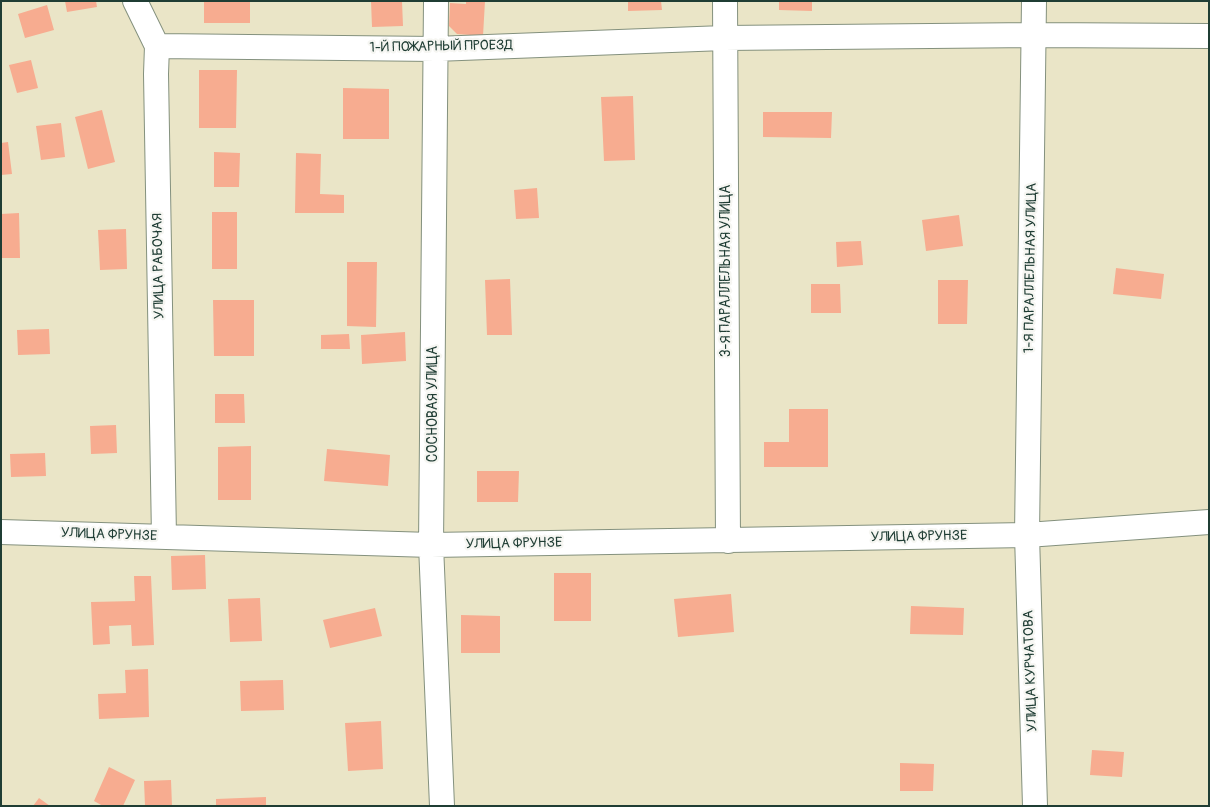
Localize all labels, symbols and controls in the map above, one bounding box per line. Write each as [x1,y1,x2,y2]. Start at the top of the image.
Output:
street label: 1-Й ПОЖАРНЫЙ ПРОЕЗД [369,37,513,57]
street label: 1-Я ПАРАЛЛЕЛЬНАЯ УЛИЦА [1021,183,1041,353]
street label: 3-Я ПАРАЛЛЕЛЬНАЯ УЛИЦА [718,185,734,357]
street label: УЛИЦА РАБОЧАЯ [150,213,168,319]
street label: СОСНОВАЯ УЛИЦА [425,346,441,462]
street label: УЛИЦА ФРУНЗЕ [60,525,158,545]
street label: УЛИЦА ФРУНЗЕ [871,528,967,546]
street label: УЛИЦА ФРУНЗЕ [466,535,562,553]
street label: УЛИЦА КУРЧАТОВА [1020,610,1042,732]

